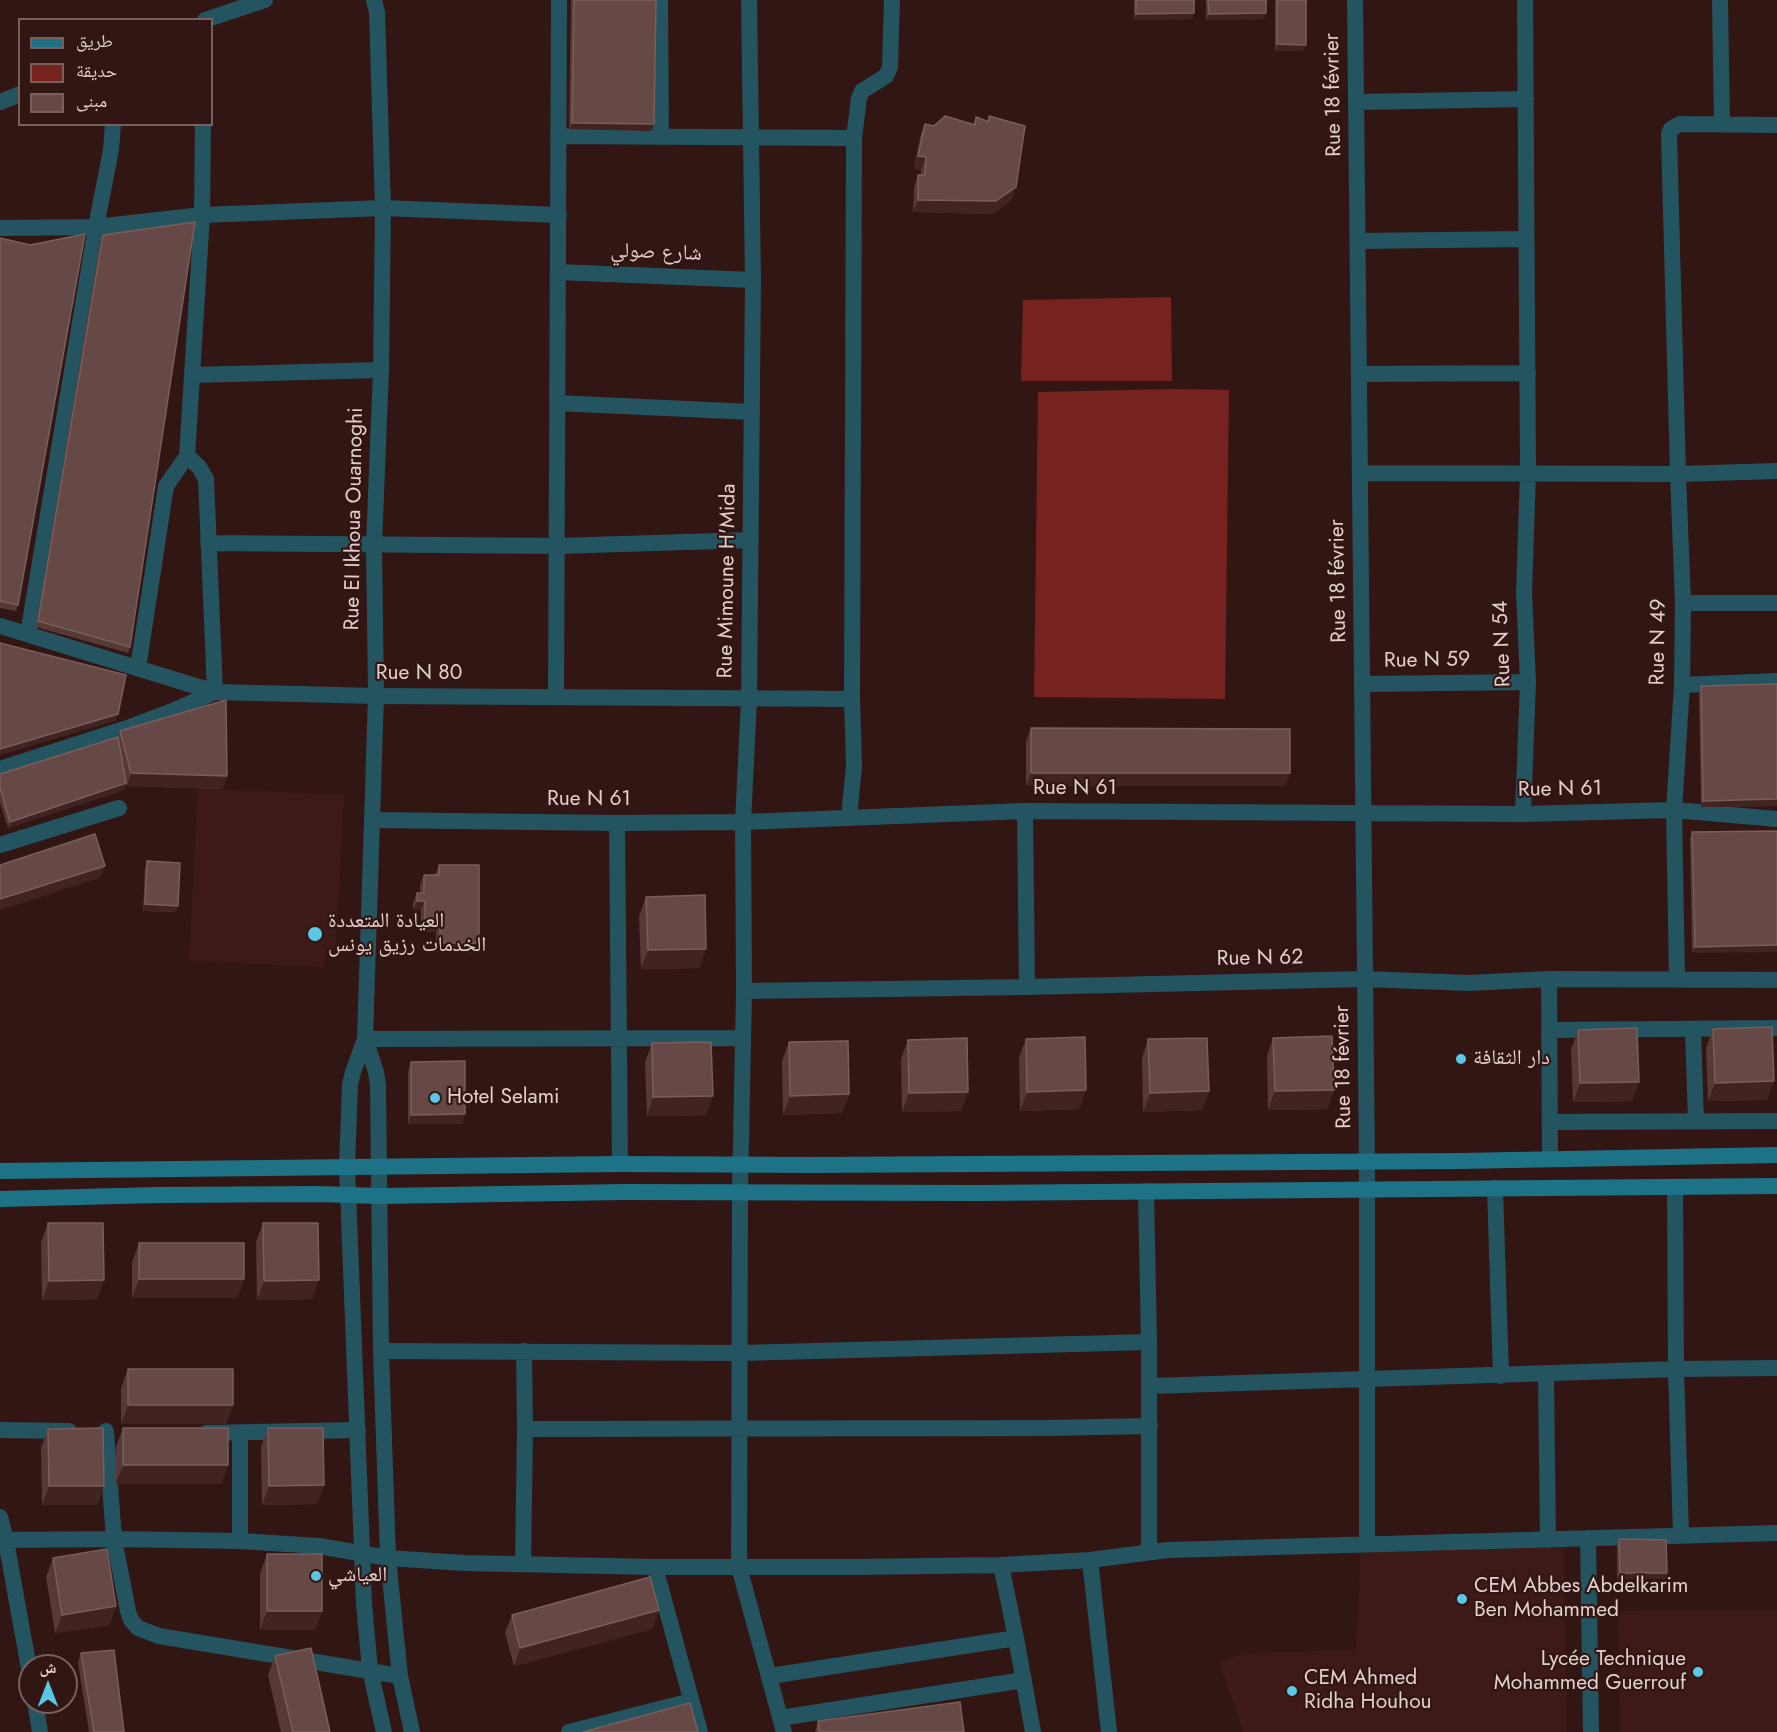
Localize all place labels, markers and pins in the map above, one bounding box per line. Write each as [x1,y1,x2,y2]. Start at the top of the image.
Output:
place label: العيادة المتعددة الخدمات رزيق يونس [328,909,486,959]
marker: العيادة المتعددة الخدمات رزيق يونس [306,925,324,943]
place label: دار الثقافة [1473,1046,1550,1072]
marker: دار الثقافة [1454,1052,1468,1066]
place label: Hotel Selami [447,1085,560,1111]
marker: Hotel Selami [428,1091,442,1105]
place label: العياشي [328,1563,387,1589]
marker: العياشي [309,1569,323,1583]
place label: CEM Abbes Abdelkarim Ben Mohammed [1474,1574,1688,1624]
marker: CEM Abbes Abdelkarim Ben Mohammed [1455,1592,1469,1606]
place label: Lycée Technique Mohammed Guerrouf [1494,1647,1686,1697]
marker: Lycée Technique Mohammed Guerrouf [1691,1665,1705,1679]
place label: CEM Ahmed Ridha Houhou [1304,1666,1432,1716]
marker: CEM Ahmed Ridha Houhou [1285,1684,1299,1698]

